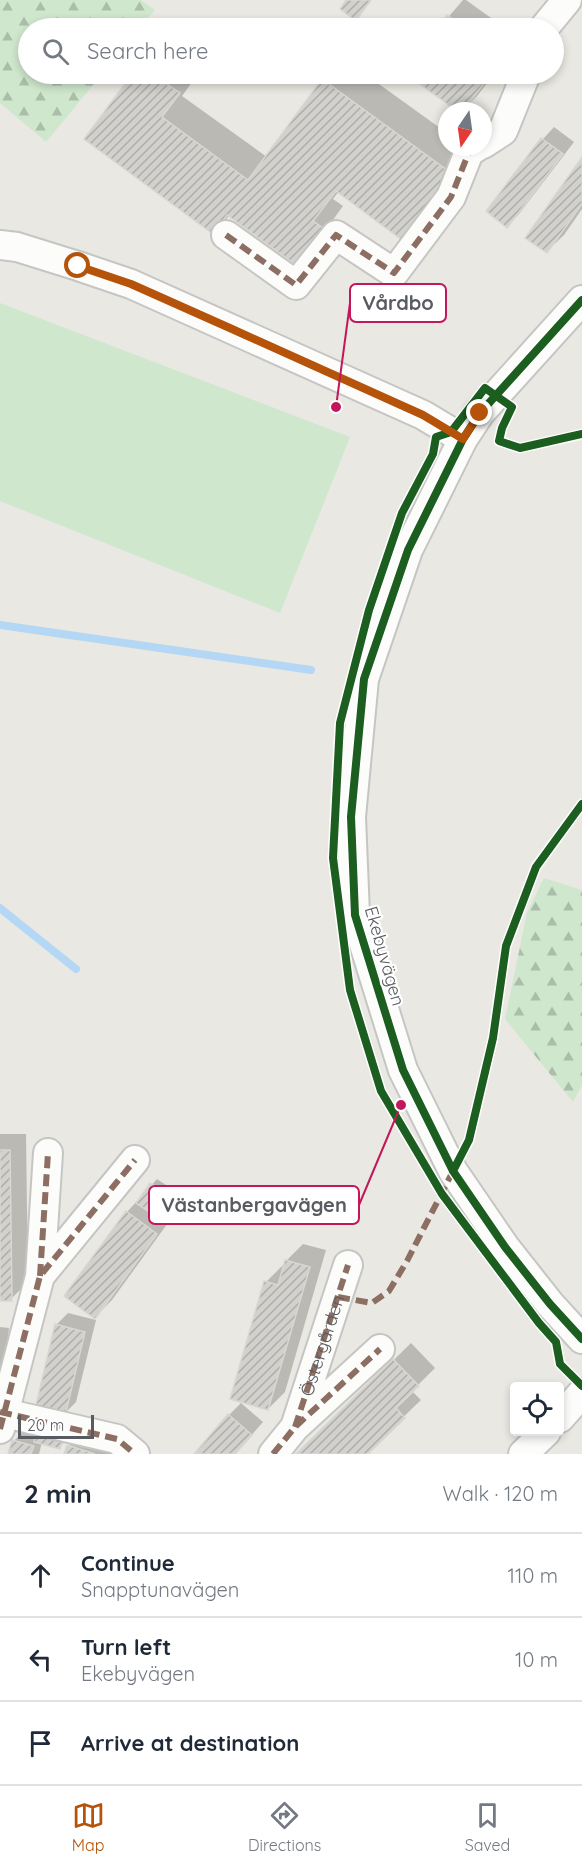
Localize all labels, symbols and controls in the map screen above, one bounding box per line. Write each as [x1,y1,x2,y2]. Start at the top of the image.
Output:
search box [18,18,564,84]
icon: search [39,35,72,68]
text: Search here [87,37,208,65]
north arrow [438,102,492,156]
route start [64,252,90,278]
callout: Vårdbo [350,284,446,322]
text: Vårdbo [362,290,434,315]
route end [466,399,492,425]
street label: Ekebyvägen [360,904,410,1008]
callout: Västanbergavägen [149,1186,359,1224]
text: Västanbergavägen [161,1192,347,1217]
street label: Östergården [294,1292,349,1399]
map controls [510,1382,564,1436]
button: locate [510,1382,564,1436]
scale bar [18,1412,94,1440]
text: 20 m [27,1415,64,1435]
text: 2 min [24,1477,92,1510]
text: Walk · 120 m [443,1481,558,1506]
text: Continue [81,1549,175,1577]
icon: ahead [24,1559,57,1592]
text: 110 m [508,1563,558,1588]
text: Snapptunavägen [81,1577,239,1602]
text: Turn left [81,1633,171,1661]
icon: left [24,1643,57,1676]
text: 10 m [515,1647,558,1672]
text: Ekebyvägen [81,1661,195,1686]
icon: arrive [24,1727,57,1760]
text: Arrive at destination [81,1729,299,1757]
tab: Map [72,1799,105,1855]
tab: Directions [248,1799,321,1855]
tab: Saved [465,1799,510,1855]

